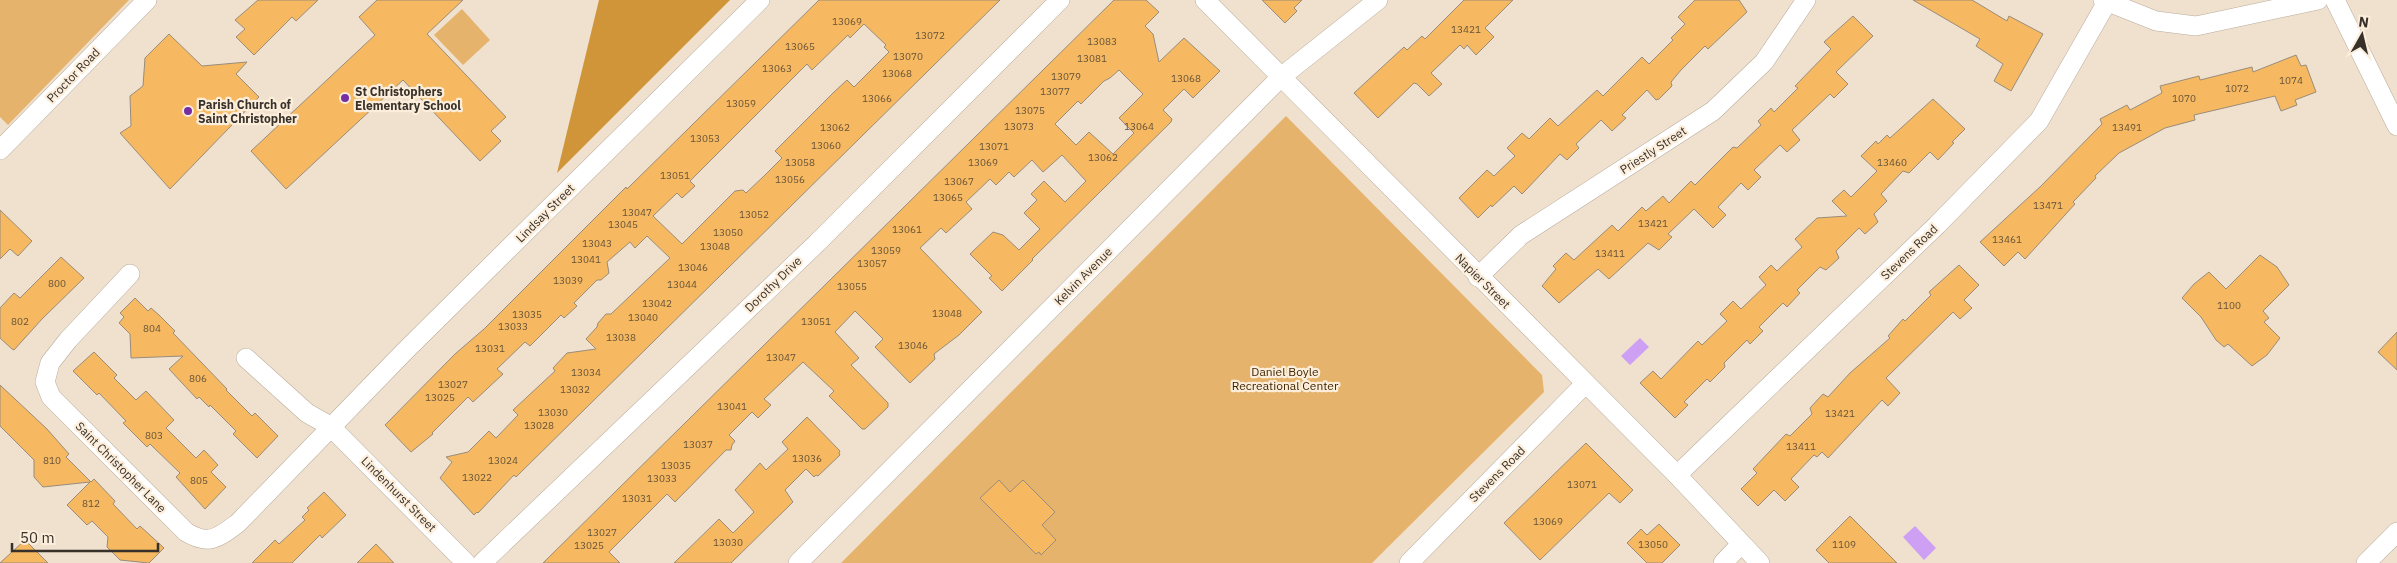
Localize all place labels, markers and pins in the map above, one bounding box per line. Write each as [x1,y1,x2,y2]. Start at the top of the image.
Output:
place label: St Christophers Elementary School [355,84,461,113]
marker: St Christophers Elementary School [339,92,351,104]
place label: Parish Church of Saint Christopher [198,97,297,126]
marker: Parish Church of Saint Christopher [182,105,194,117]

